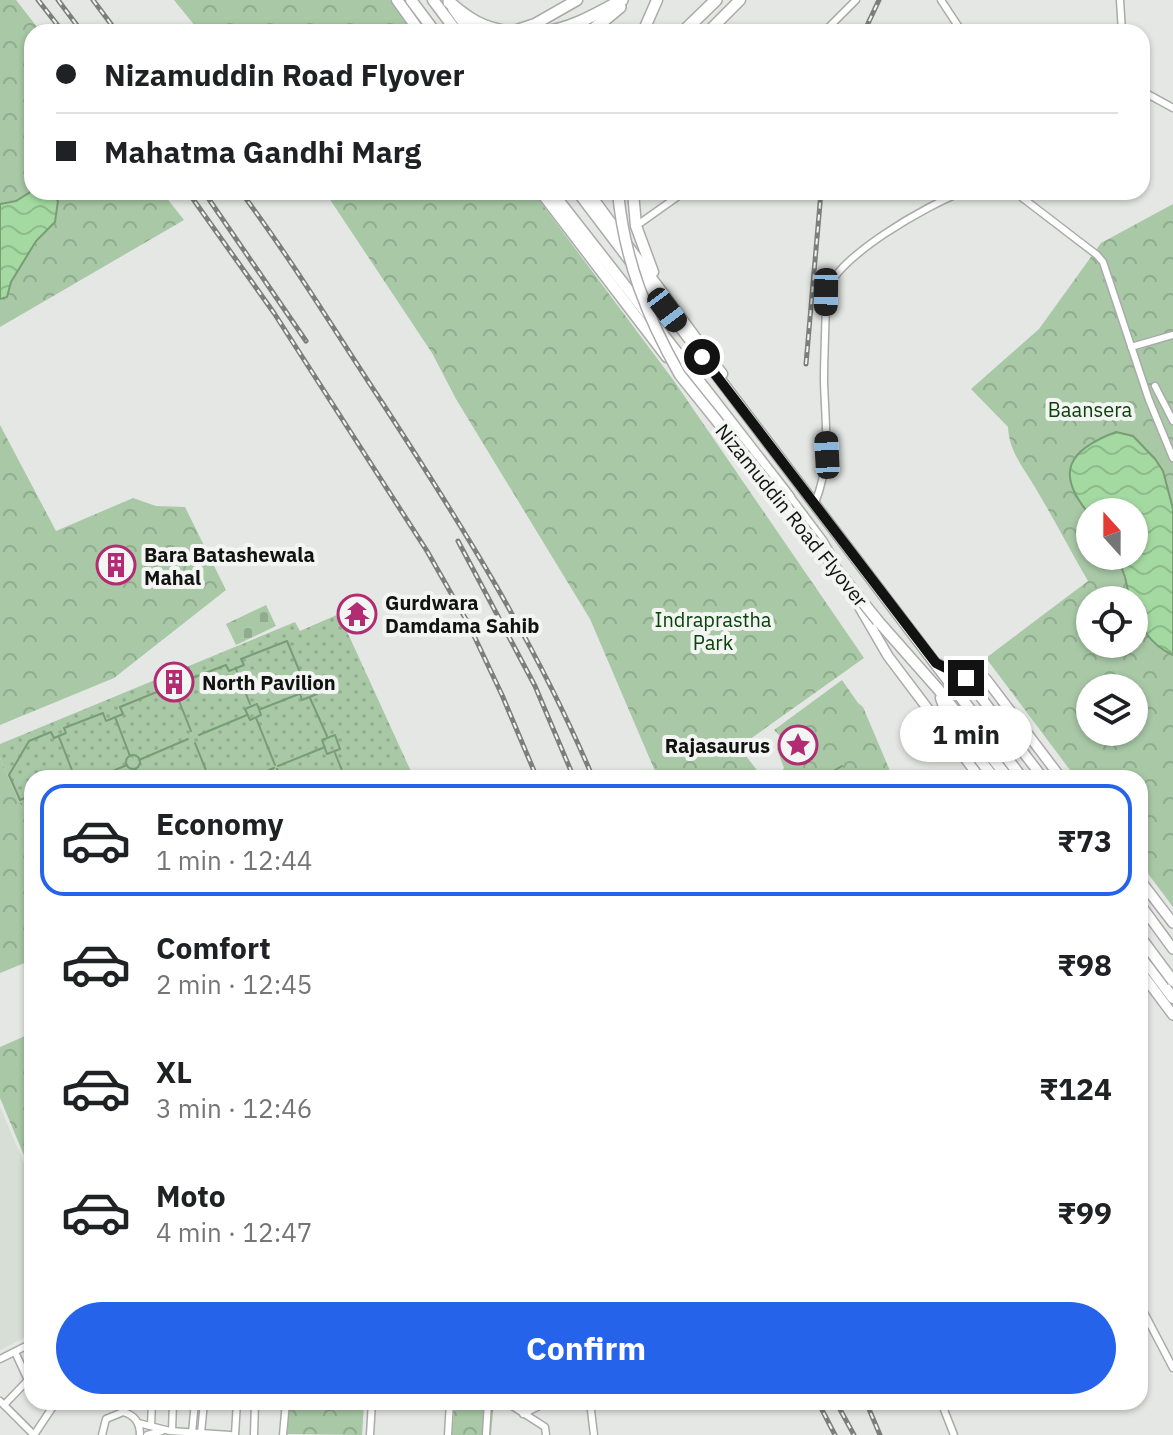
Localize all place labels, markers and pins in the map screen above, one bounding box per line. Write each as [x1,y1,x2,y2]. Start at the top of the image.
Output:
place label: Bara Batashewala Mahal [144,541,315,591]
building icon: Bara Batashewala Mahal [95,544,137,586]
place label: Gurdwara Damdama Sahib [385,589,539,639]
temple icon: Gurdwara Damdama Sahib [336,593,378,635]
building icon: North Pavilion [153,661,195,703]
place label: North Pavilion [202,669,336,696]
place icon: Rajasaurus [777,724,819,766]
place label: Rajasaurus [665,732,770,759]

